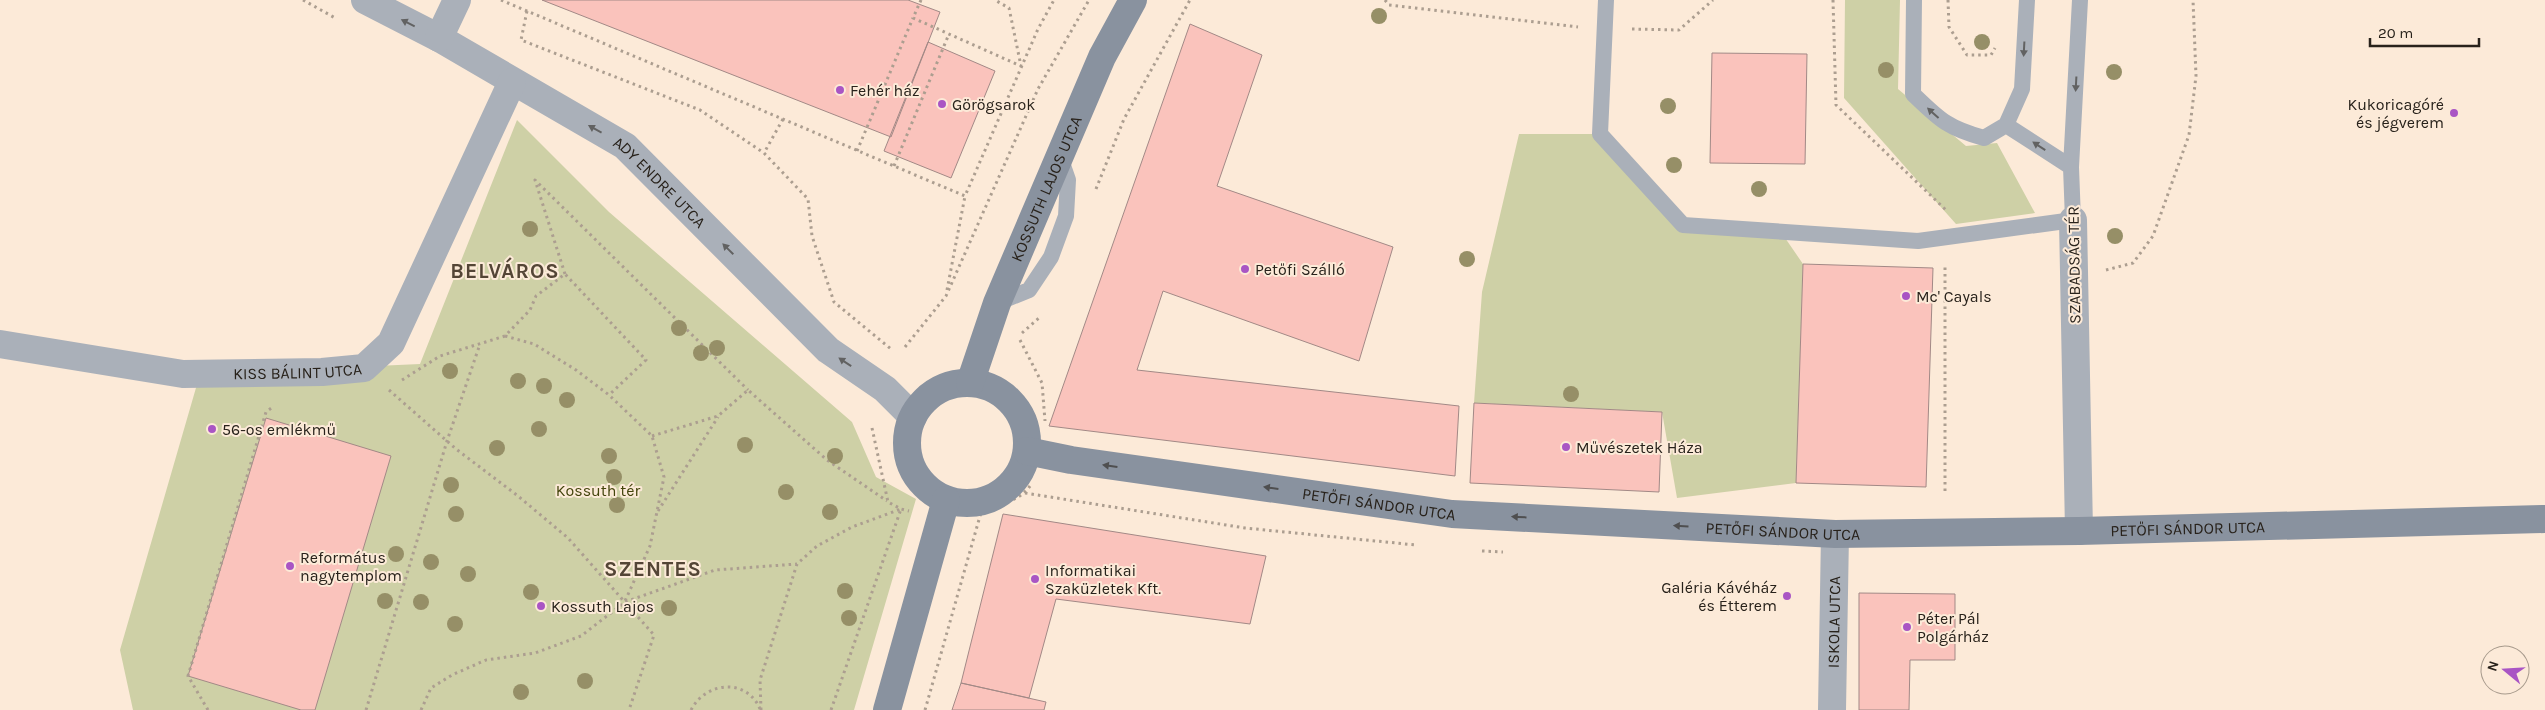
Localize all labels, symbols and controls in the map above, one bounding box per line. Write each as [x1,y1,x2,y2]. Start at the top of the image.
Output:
scale bar [2370,15,2479,47]
one-way arrow [402,18,415,27]
text: 20 m [2378,24,2413,42]
one-way arrow [2019,41,2027,57]
one-way arrow [2071,76,2079,92]
place label: Fehér ház [850,81,920,100]
marker: Fehér ház [834,84,846,96]
place label: Görögsarok [952,95,1035,114]
place label: Kukoricagóré és jégverem [2347,95,2444,132]
marker: Görögsarok [936,98,948,110]
one-way arrow [1928,107,1940,119]
marker: Kukoricagóré és jégverem [2448,107,2460,119]
street label: KOSSUTH LAJOS UTCA [1006,113,1085,264]
one-way arrow [588,125,603,133]
street label: ADY ENDRE UTCA [610,132,710,231]
one-way arrow [2032,141,2045,151]
street label: SZABADSÁG TÉR [2063,206,2085,324]
one-way arrow [722,243,734,255]
district label: BELVÁROS [450,257,560,283]
place label: Petőfi Szálló [1255,260,1345,279]
marker: Petőfi Szálló [1239,263,1251,275]
place label: Mc' Cayals [1916,287,1992,306]
marker: Mc' Cayals [1900,290,1912,302]
one-way arrow [838,357,851,366]
street label: KISS BÁLINT UTCA [233,359,363,383]
place label: 56-os emlékmű [222,420,336,439]
marker: 56-os emlékmű [206,423,218,435]
place label: Művészetek Háza [1576,438,1703,457]
marker: Művészetek Háza [1560,441,1572,453]
one-way arrow [1102,461,1118,469]
park label: Kossuth tér [556,481,640,500]
street label: PETŐFI SÁNDOR UTCA [1301,483,1457,524]
one-way arrow [1263,484,1279,492]
one-way arrow [1511,513,1527,521]
street label: PETŐFI SÁNDOR UTCA [2110,517,2265,540]
street label: PETŐFI SÁNDOR UTCA [1705,518,1860,544]
one-way arrow [1673,521,1689,529]
place label: Református nagytemplom [300,548,402,585]
district label: SZENTES [604,557,702,581]
marker: Református nagytemplom [284,560,296,572]
place label: Informatikai Szaküzletek Kft. [1045,561,1161,598]
marker: Informatikai Szaküzletek Kft. [1029,573,1041,585]
street label: ISKOLA UTCA [1823,576,1844,668]
place label: Galéria Kávéház és Étterem [1661,578,1777,615]
marker: Galéria Kávéház és Étterem [1781,590,1793,602]
place label: Kossuth Lajos [551,597,654,616]
marker: Kossuth Lajos [535,600,547,612]
place label: Péter Pál Polgárház [1917,609,1989,646]
marker: Péter Pál Polgárház [1901,621,1913,633]
north arrow [2480,645,2530,695]
text: N [2483,659,2503,674]

